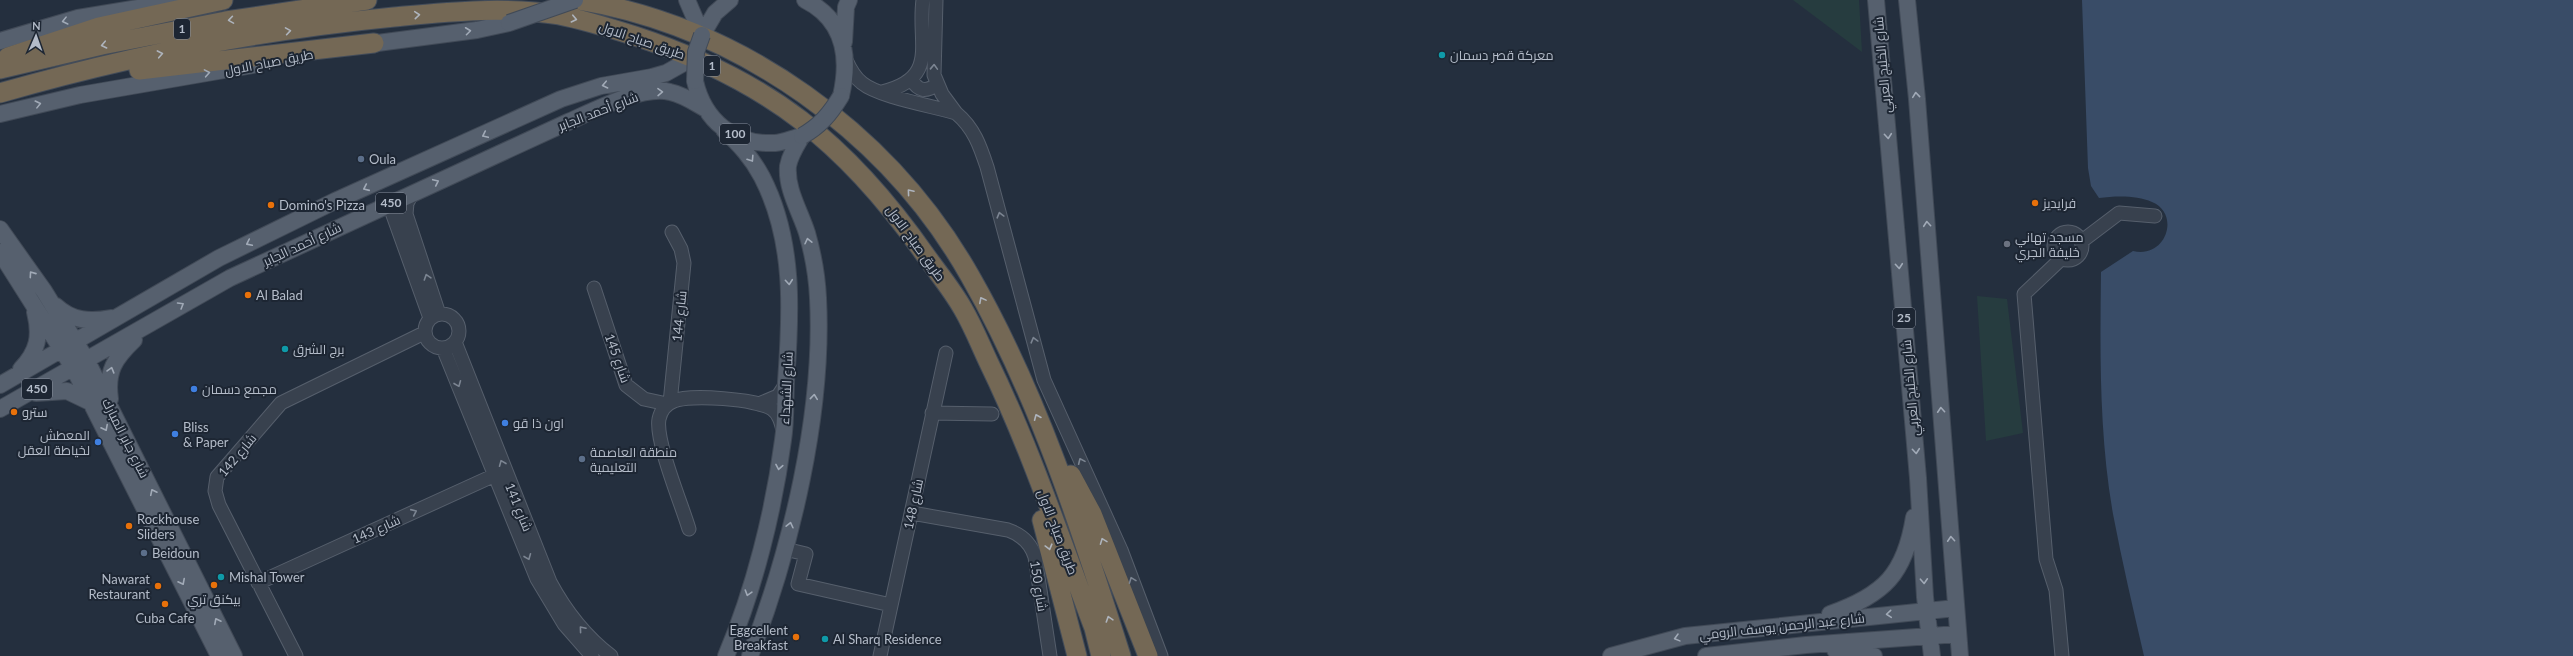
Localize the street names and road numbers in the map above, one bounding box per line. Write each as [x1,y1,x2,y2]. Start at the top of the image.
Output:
street label: شارع الخليج العربي [1870,16,1897,114]
street label: طريق صباح الاول [597,18,687,63]
road number: 1 [174,19,190,39]
street label: طريق صباح الاول [223,46,315,79]
road number: 1 [704,56,720,76]
street label: شارع أحمد الجابر [555,88,641,135]
road number: 100 [720,124,750,144]
road number: 450 [376,193,406,213]
street label: طريق صباح الاول [882,202,949,285]
street label: شارع أحمد الجابر [259,219,344,270]
street label: شارع 144 [668,290,691,342]
road number: 25 [1893,308,1915,328]
street label: شارع 145 [601,331,634,385]
street label: شارع الخليج العربي [1898,339,1925,437]
street label: شارع الشهداء [776,351,797,425]
road number: 450 [22,379,52,399]
street label: شارع جابر المبارك [98,395,153,481]
street label: شارع 142 [214,430,260,480]
street label: شارع 148 [900,477,927,531]
street label: شارع 141 [501,480,536,534]
street label: طريق صباح الاول [1033,487,1082,577]
street label: شارع 143 [349,511,403,548]
street label: شارع 150 [1026,559,1051,613]
street label: شارع عبد الرحمن يوسف الرومي [1698,609,1866,646]

